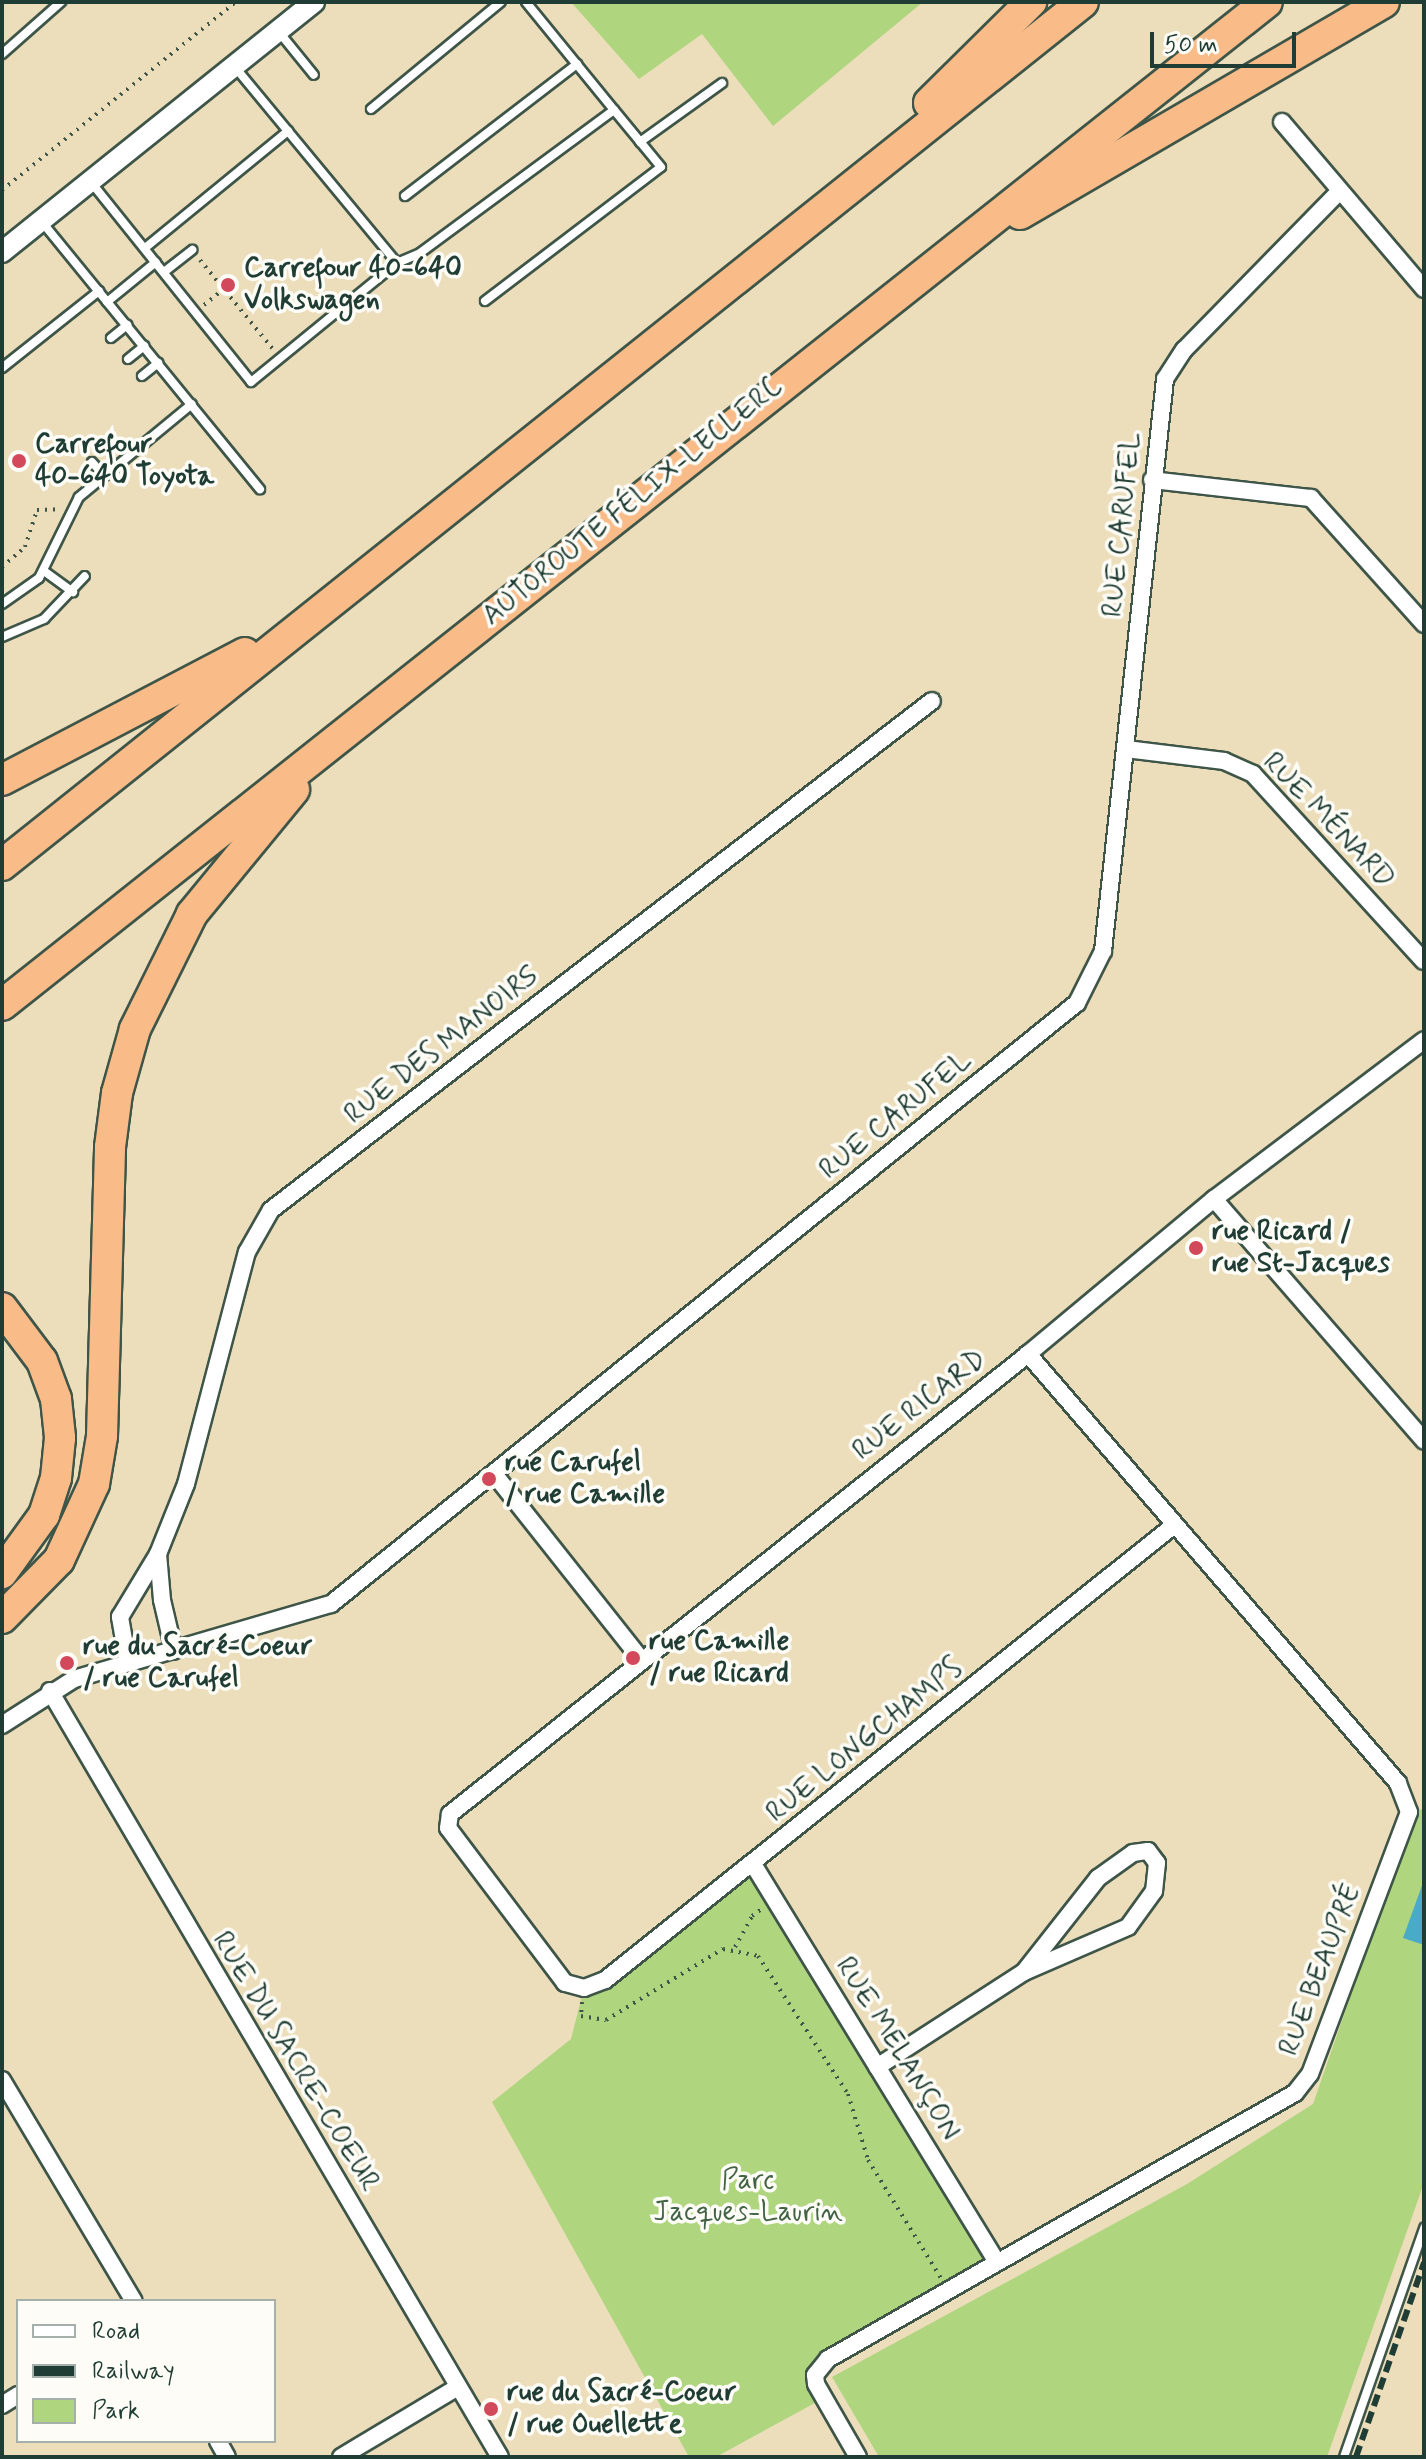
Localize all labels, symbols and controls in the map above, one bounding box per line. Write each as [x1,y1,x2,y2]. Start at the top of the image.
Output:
scale bar [1154,16,1300,66]
text: 50 m [1164,30,1218,61]
place label: Carrefour 40-640 Volkswagen [244,252,462,318]
marker: Carrefour 40-640 Volkswagen [219,276,237,294]
street label: AUTOROUTE FÉLIX-LECLERC [476,371,790,633]
place label: Carrefour 40-640 Toyota [35,428,214,494]
street label: RUE CARUFEL [1097,432,1149,618]
marker: Carrefour 40-640 Toyota [10,452,28,470]
street label: RUE MÉNARD [1255,746,1401,896]
street label: RUE DES MANOIRS [336,958,548,1134]
street label: RUE CARUFEL [814,1045,978,1187]
place label: rue Ricard / rue St-Jacques [1212,1215,1390,1281]
marker: rue Ricard / rue St-Jacques [1187,1239,1205,1257]
street label: RUE RICARD [844,1342,996,1470]
place label: rue Carufel / rue Camille [505,1446,663,1512]
marker: rue Carufel / rue Camille [480,1470,498,1488]
place label: rue Camille / rue Ricard [649,1625,788,1691]
place label: rue du Sacré-Coeur / rue Carufel [83,1630,314,1696]
marker: rue Camille / rue Ricard [624,1649,642,1667]
street label: RUE LONGCHAMPS [760,1651,970,1831]
marker: rue du Sacré-Coeur / rue Carufel [58,1654,76,1672]
street label: RUE BEAUPRÉ [1273,1880,1369,2060]
street label: RUE DU SACRE-COEUR [203,1924,387,2200]
street label: RUE MELANÇON [827,1951,967,2147]
park label: Parc Jacques-Laurin [653,2164,843,2230]
legend [16,2299,276,2443]
text: Road [92,2316,140,2347]
text: Railway [92,2356,175,2387]
place label: rue du Sacré-Coeur / rue Ouellette [507,2376,738,2442]
text: Park [92,2396,140,2427]
marker: rue du Sacré-Coeur / rue Ouellette [482,2400,500,2418]

